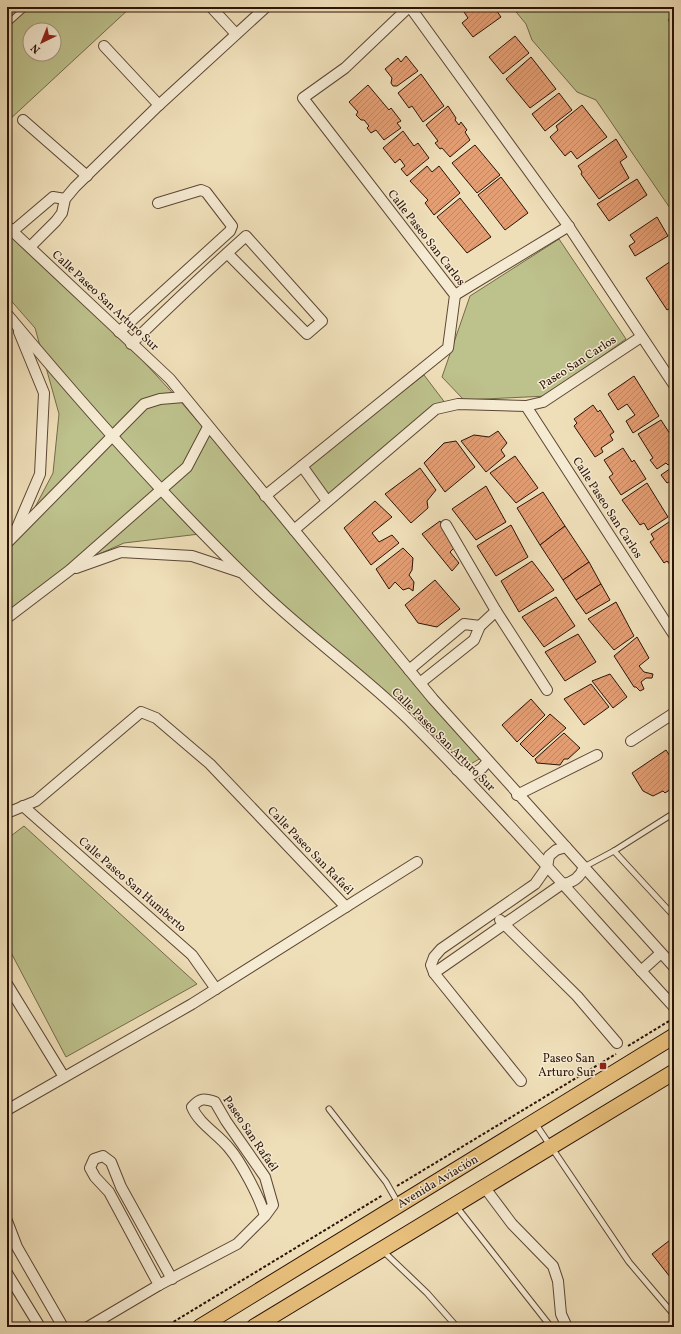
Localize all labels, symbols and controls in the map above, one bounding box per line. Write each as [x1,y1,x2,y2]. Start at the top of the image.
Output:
north arrow [22,22,62,62]
text: N [28,40,44,56]
street label: Calle Paseo San Carlos [383,187,469,289]
street label: Calle Paseo San Arturo Sur [48,247,162,355]
street label: Paseo San Carlos [536,332,620,394]
street label: Calle Paseo San Carlos [568,454,646,562]
street label: Calle Paseo San Arturo Sur [388,685,498,795]
street label: Calle Paseo San Rafaél [263,803,357,899]
street label: Calle Paseo San Humberto [75,834,189,936]
place label: Paseo San Arturo Sur [538,1051,595,1081]
marker: Paseo San Arturo Sur [598,1061,608,1071]
street label: Paseo San Rafaél [219,1093,282,1175]
street label: Avenida Aviación [395,1152,481,1212]

